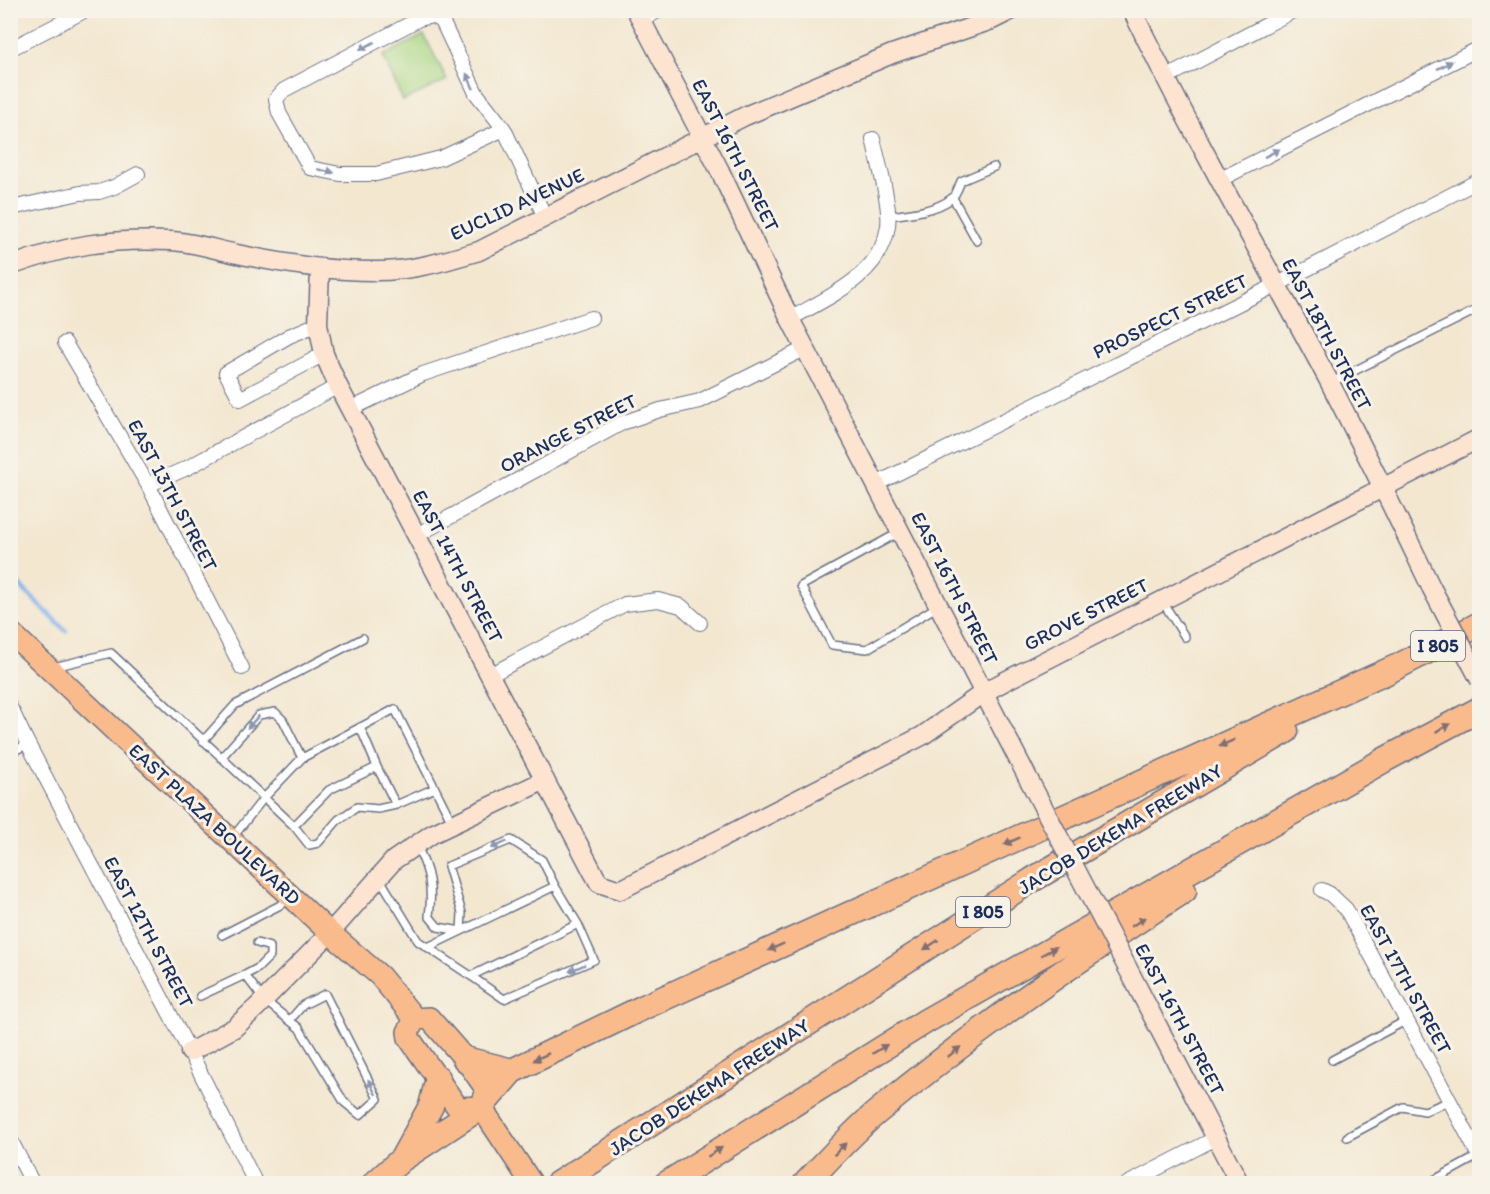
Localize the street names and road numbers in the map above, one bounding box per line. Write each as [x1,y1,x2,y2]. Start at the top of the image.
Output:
street label: EAST 16TH STREET [687,75,785,235]
street label: EUCLID AVENUE [446,162,588,246]
street label: EAST 18TH STREET [1277,254,1377,414]
street label: PROSPECT STREET [1089,268,1251,364]
street label: ORANGE STREET [496,388,640,478]
street label: EAST 13TH STREET [123,415,223,575]
street label: EAST 14TH STREET [408,485,508,647]
street label: EAST 16TH STREET [906,508,1004,668]
street label: GROVE STREET [1020,572,1152,656]
road number: I 805 [1411,631,1465,661]
street label: EAST PLAZA BOULEVARD [124,738,306,910]
street label: JACOB DEKEMA FREEWAY [1014,758,1227,900]
street label: EAST 12TH STREET [99,852,199,1012]
road number: I 805 [956,897,1010,927]
street label: EAST 17TH STREET [1355,900,1457,1058]
street label: EAST 16TH STREET [1130,939,1230,1099]
street label: JACOB DEKEMA FREEWAY [604,1013,814,1161]

